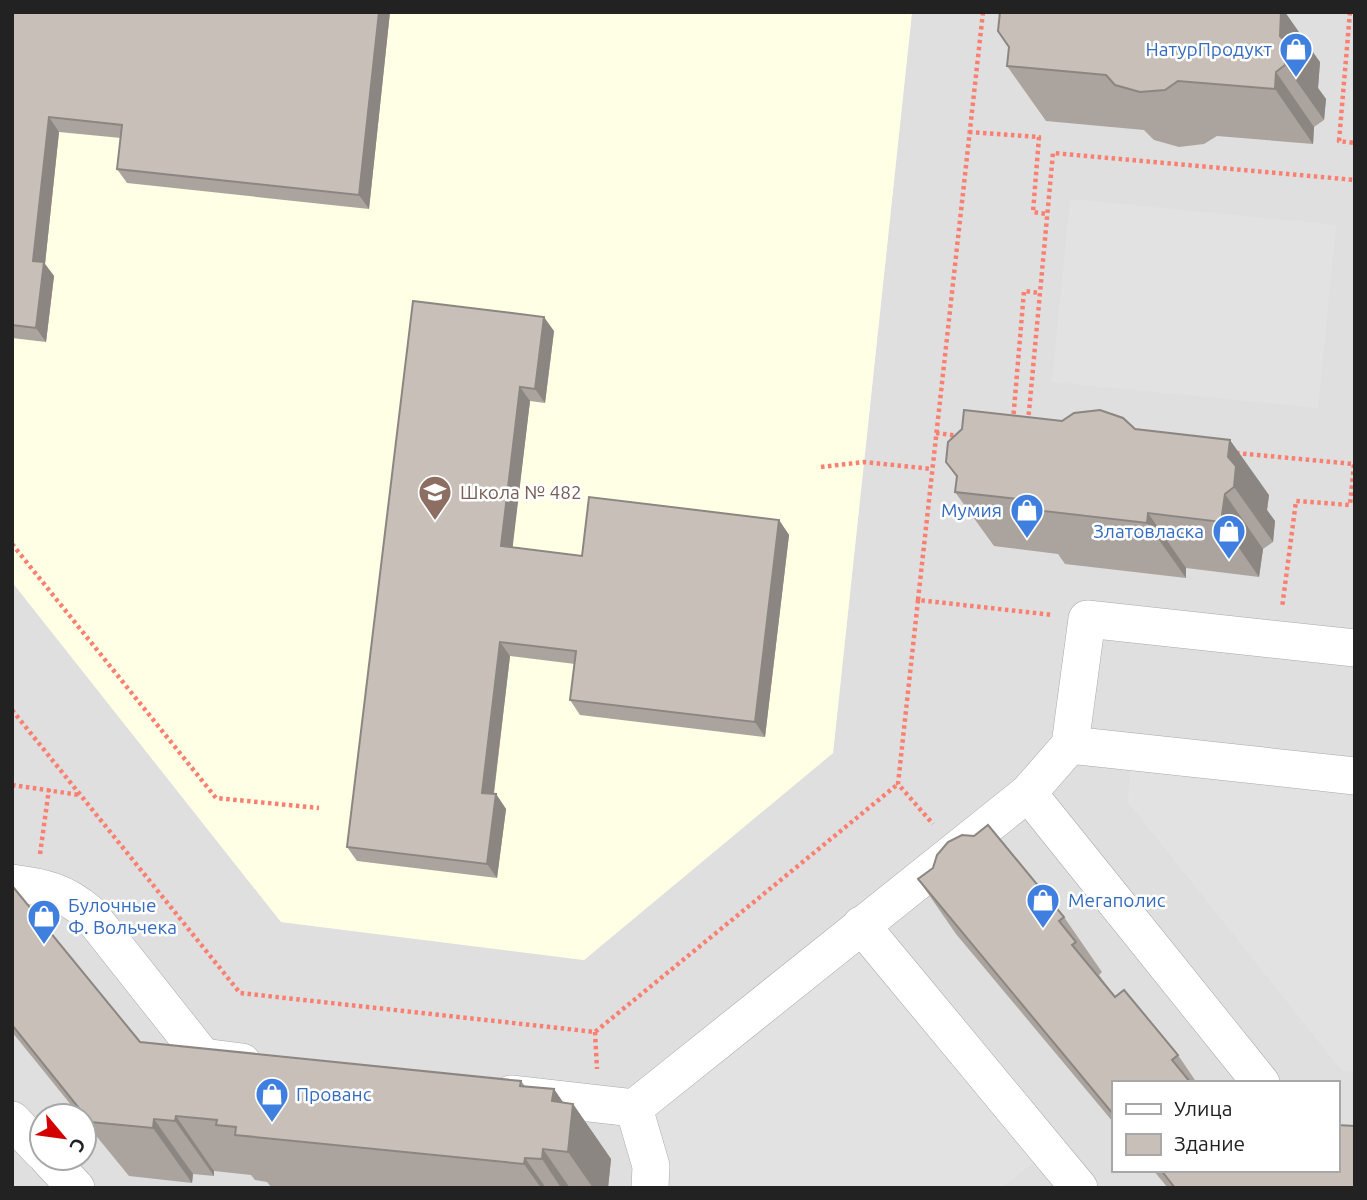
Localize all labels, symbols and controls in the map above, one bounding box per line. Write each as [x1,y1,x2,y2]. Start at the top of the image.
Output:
shop icon: НатурПродукт [1277,30,1315,79]
place label: НатурПродукт [1146,38,1273,60]
school or university icon: Школа № 482 [416,473,454,522]
place label: Школа № 482 [460,481,582,503]
shop icon: Мумия [1008,491,1046,540]
place label: Мумия [941,499,1002,521]
shop icon: Златовласка [1210,512,1248,561]
place label: Златовласка [1093,520,1204,542]
shop icon: Мегаполис [1024,881,1062,930]
place label: Мегаполис [1068,889,1166,911]
place label: Булочные Ф. Вольчека [68,894,177,938]
shop icon: Булочные Ф. Вольчека [25,897,63,946]
shop icon: Прованс [253,1075,291,1124]
legend [1112,1081,1339,1172]
place label: Прованс [296,1083,372,1105]
text: Улица [1174,1096,1232,1120]
north arrow [28,1102,98,1172]
text: Здание [1174,1131,1245,1155]
text: С [65,1135,90,1156]

